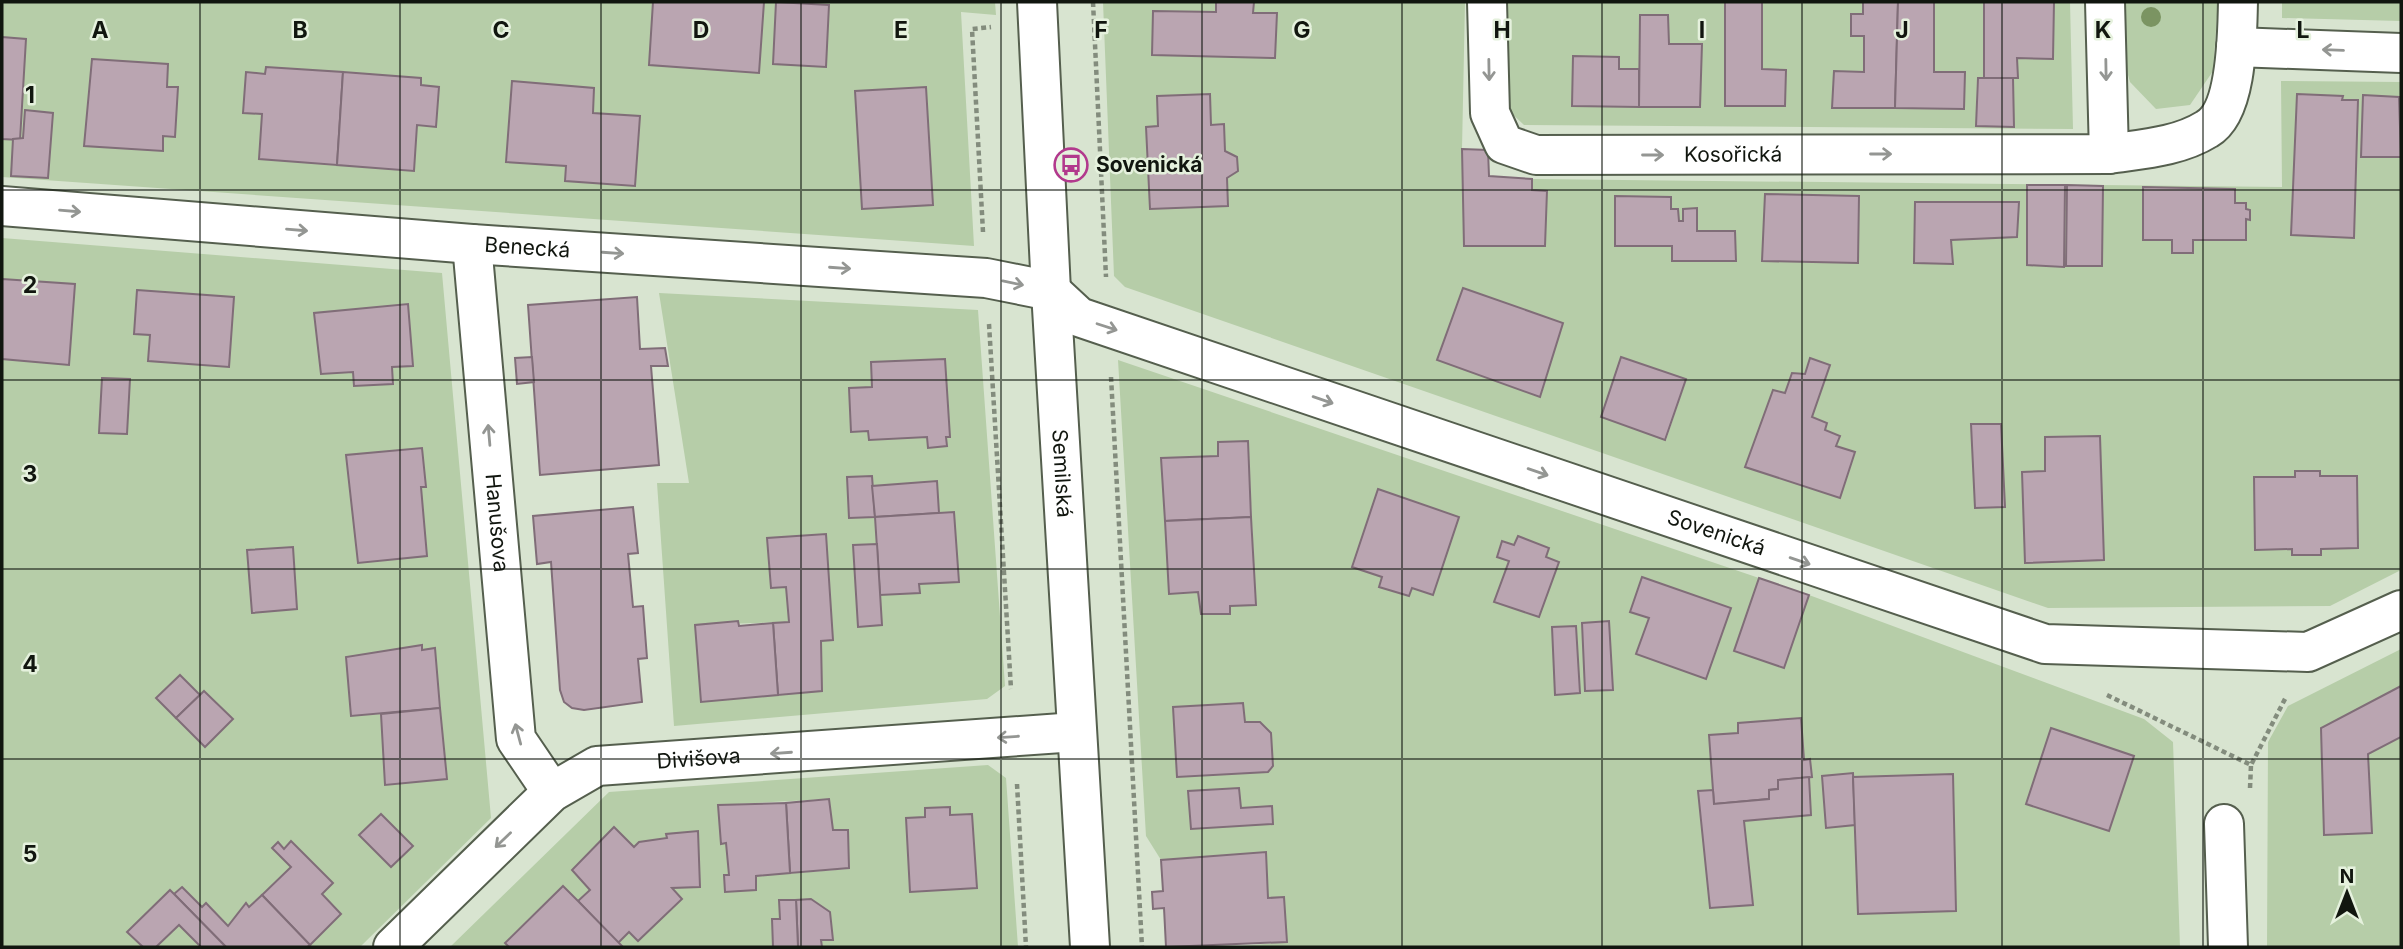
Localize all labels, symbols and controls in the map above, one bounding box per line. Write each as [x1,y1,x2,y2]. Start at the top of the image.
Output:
text: A [91,16,109,44]
text: B [292,16,308,44]
text: C [492,16,510,44]
text: D [693,16,709,44]
text: E [894,16,908,44]
text: F [1094,16,1108,44]
text: G [1293,16,1311,44]
text: H [1493,16,1511,44]
text: I [1699,16,1705,44]
text: J [1895,16,1909,44]
text: K [2095,16,2111,44]
text: L [2296,16,2310,44]
one-way arrow [2322,44,2345,57]
one-way arrow [1482,58,1496,81]
one-way arrow [2100,58,2113,81]
text: 1 [25,81,35,109]
street label: Kosořická [1684,142,1782,167]
bus stop icon: Sovenická [1052,146,1090,184]
one-way arrow [1869,147,1892,161]
one-way arrow [1641,148,1664,162]
place label: Sovenická [1096,152,1202,177]
one-way arrow [58,205,81,218]
one-way arrow [285,224,307,237]
street label: Benecká [484,232,571,262]
one-way arrow [601,247,624,260]
one-way arrow [828,262,851,275]
text: 2 [23,271,37,299]
one-way arrow [1001,277,1024,291]
one-way arrow [1096,322,1118,334]
one-way arrow [1312,394,1334,407]
one-way arrow [482,424,495,447]
street label: Semilská [1047,428,1077,518]
text: 3 [23,460,37,488]
one-way arrow [1527,467,1549,479]
street label: Hanušova [480,472,514,573]
street label: Sovenická [1664,504,1769,560]
one-way arrow [1789,556,1811,568]
text: 4 [22,650,38,678]
one-way arrow [511,724,524,746]
one-way arrow [997,731,1020,744]
street label: Divišova [656,743,741,774]
one-way arrow [770,747,793,760]
one-way arrow [494,832,511,849]
text: 5 [23,840,37,868]
north arrow [2312,858,2382,928]
text: N [2340,865,2354,888]

